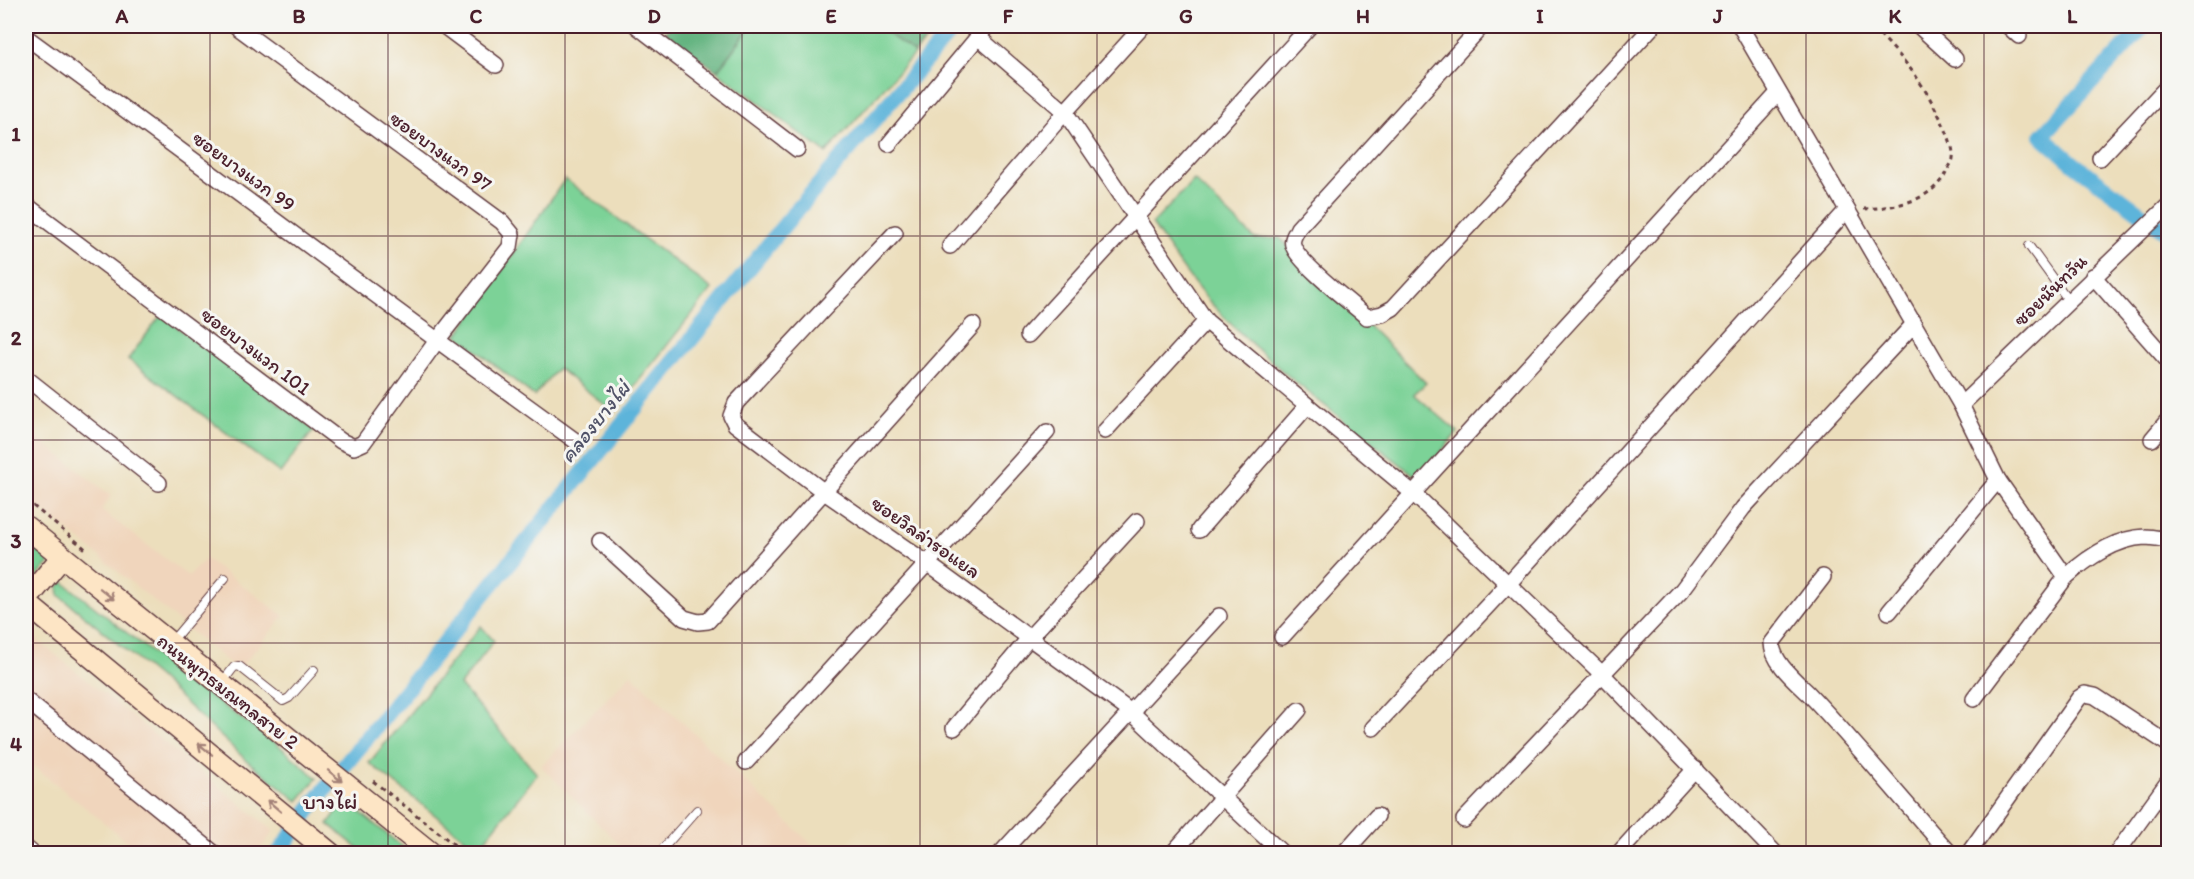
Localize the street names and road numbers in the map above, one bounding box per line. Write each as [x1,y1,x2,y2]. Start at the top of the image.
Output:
street label: ซอยบางแวก 97 [385,106,497,196]
street label: ซอยบางแวก 99 [188,126,300,216]
street label: ซอยนันทวัน [2008,249,2092,331]
street label: ซอยบางแวก 101 [196,302,316,400]
street label: ซอยวิลล่ารอแยล [867,491,985,583]
street label: ถนนพุทธมณฑลสาย 2 [152,628,304,755]

